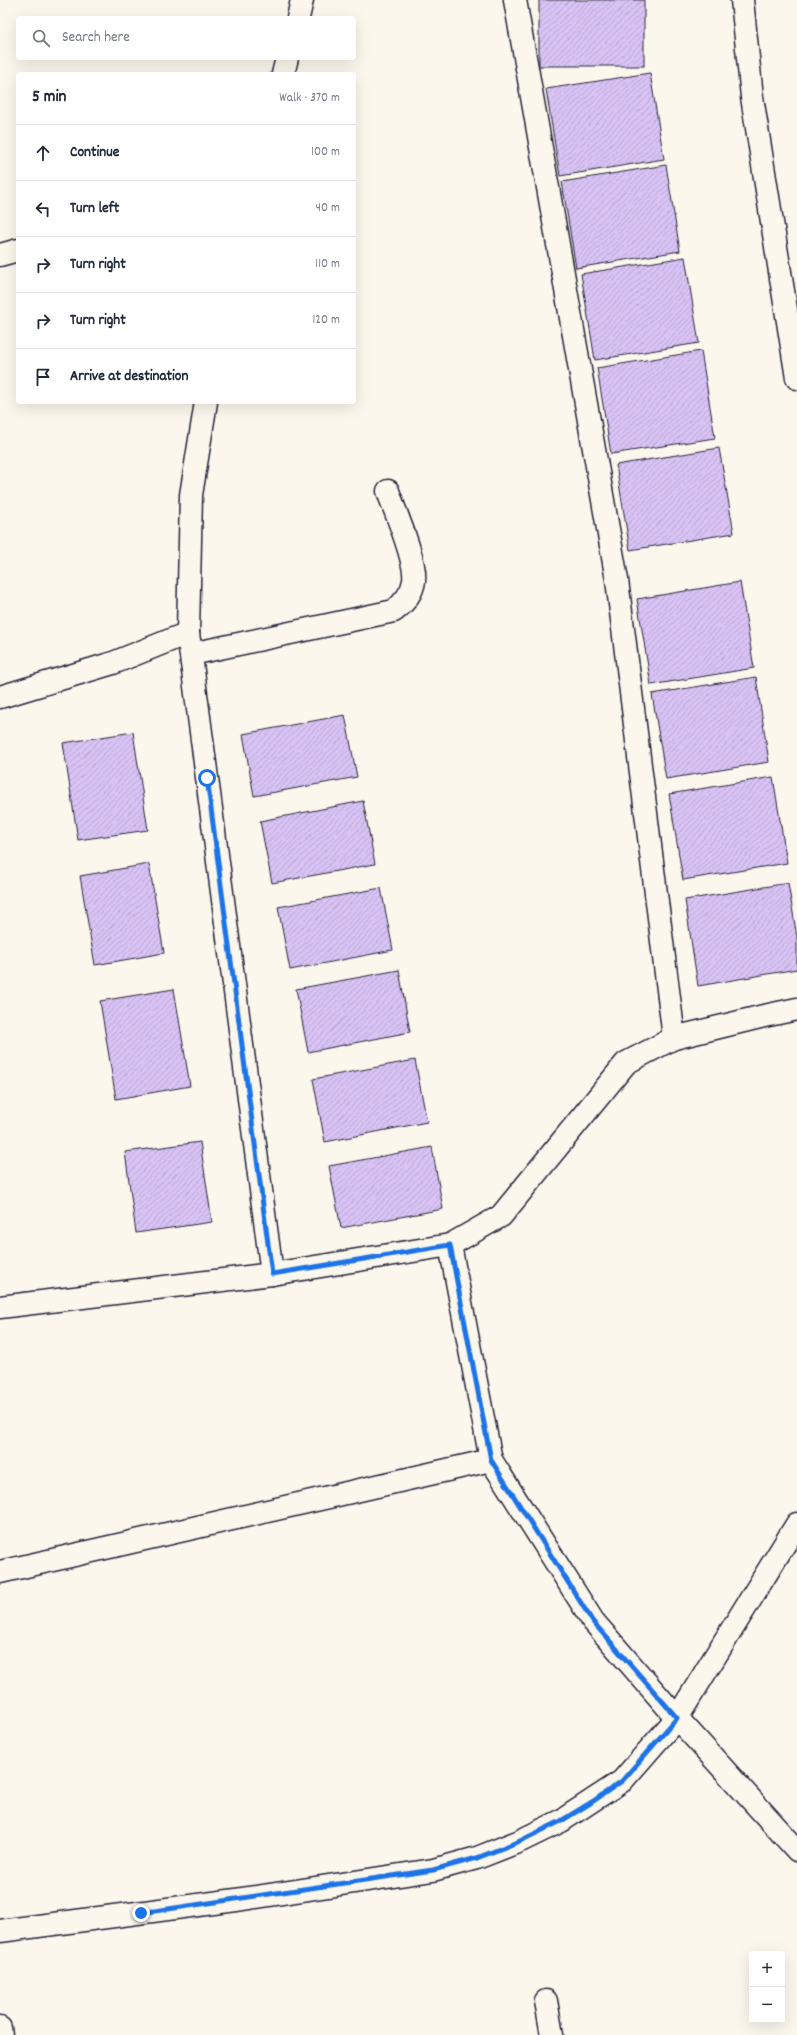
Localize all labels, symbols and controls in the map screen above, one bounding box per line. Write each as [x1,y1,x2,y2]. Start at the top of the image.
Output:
search box [16,16,356,60]
icon: search [30,27,52,49]
text: Search here [62,27,130,49]
text: 5 min [32,86,66,110]
text: Walk · 370 m [279,89,340,108]
icon: ahead [32,142,54,164]
text: Continue [70,142,119,164]
text: 100 m [311,143,340,162]
icon: left [32,198,54,220]
text: Turn left [70,198,119,220]
text: 40 m [316,199,340,218]
icon: right [32,254,54,276]
text: Turn right [70,254,126,276]
text: 110 m [315,255,340,274]
icon: right [32,310,54,332]
text: Turn right [70,310,126,332]
text: 120 m [312,311,340,330]
icon: arrive [32,366,54,388]
text: Arrive at destination [70,366,188,388]
route start [198,769,216,787]
route end [132,1904,150,1922]
map controls [749,1951,785,2023]
button: + [749,1951,785,1987]
button: − [749,1987,785,2023]

